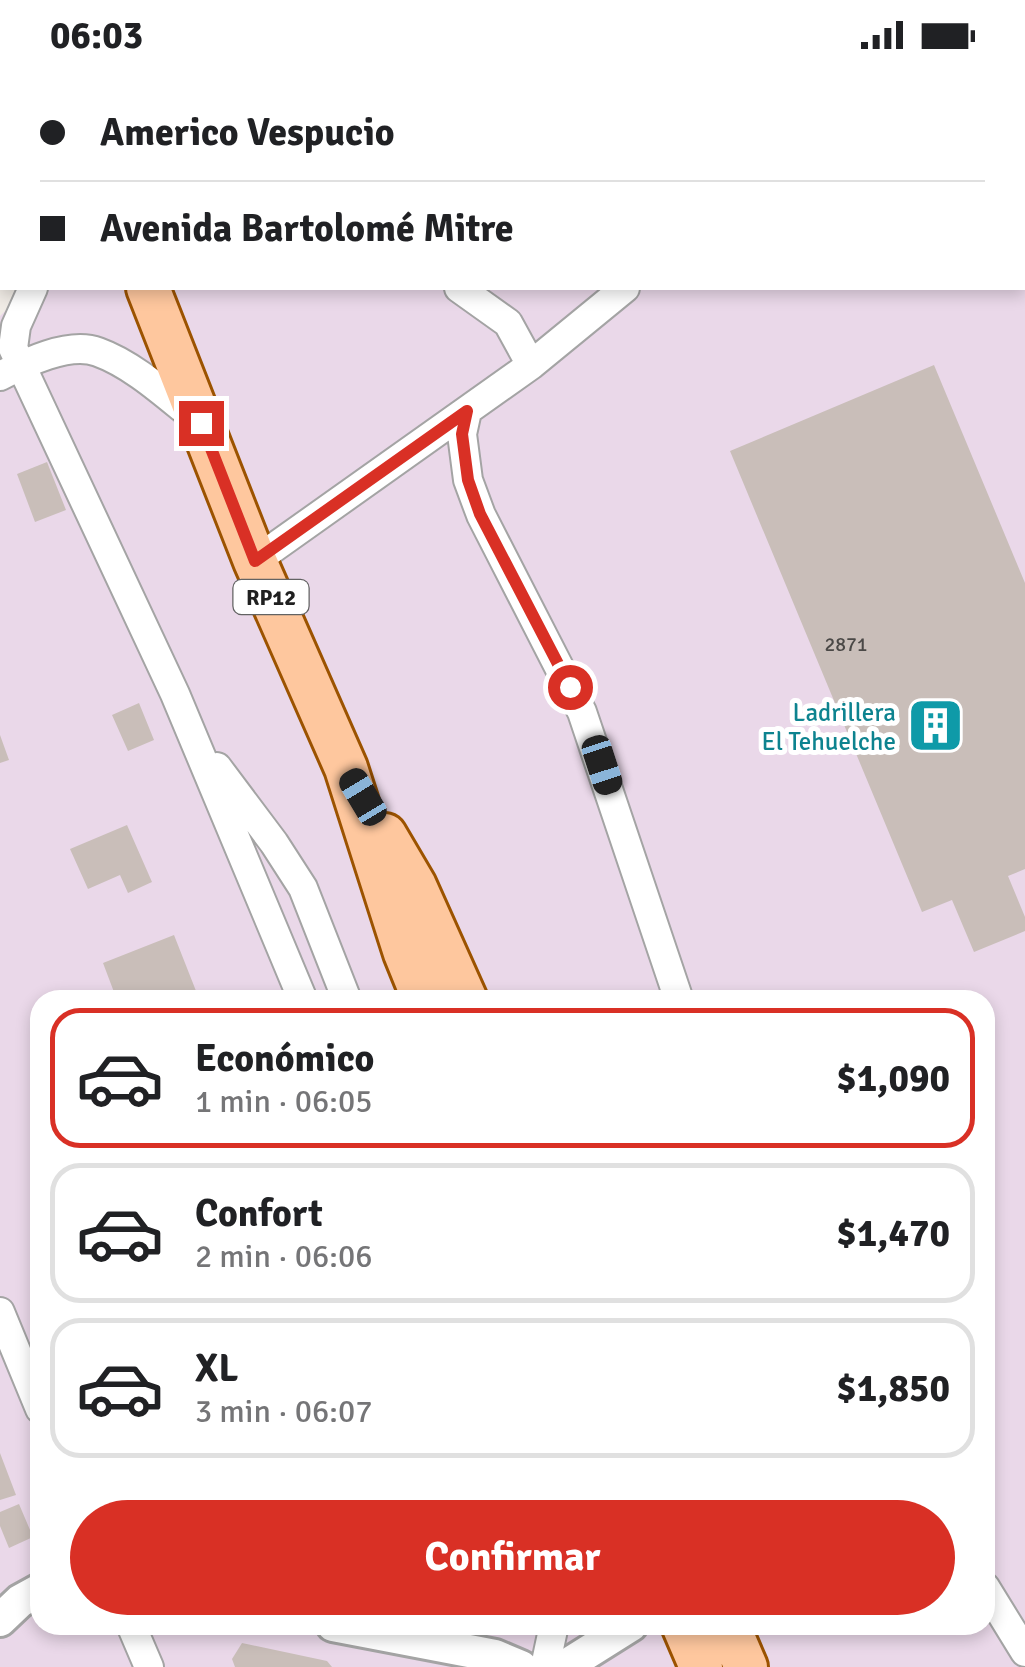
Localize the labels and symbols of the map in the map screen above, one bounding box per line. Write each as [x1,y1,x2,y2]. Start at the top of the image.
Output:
route end [179,401,224,446]
road number: RP12 [234,580,308,614]
house number: 2871 [824,632,868,657]
route start [548,665,593,710]
building icon: Ladrillera El Tehuelche [905,696,965,756]
place label: Ladrillera El Tehuelche [762,697,896,757]
car [578,732,626,798]
car [335,764,391,830]

